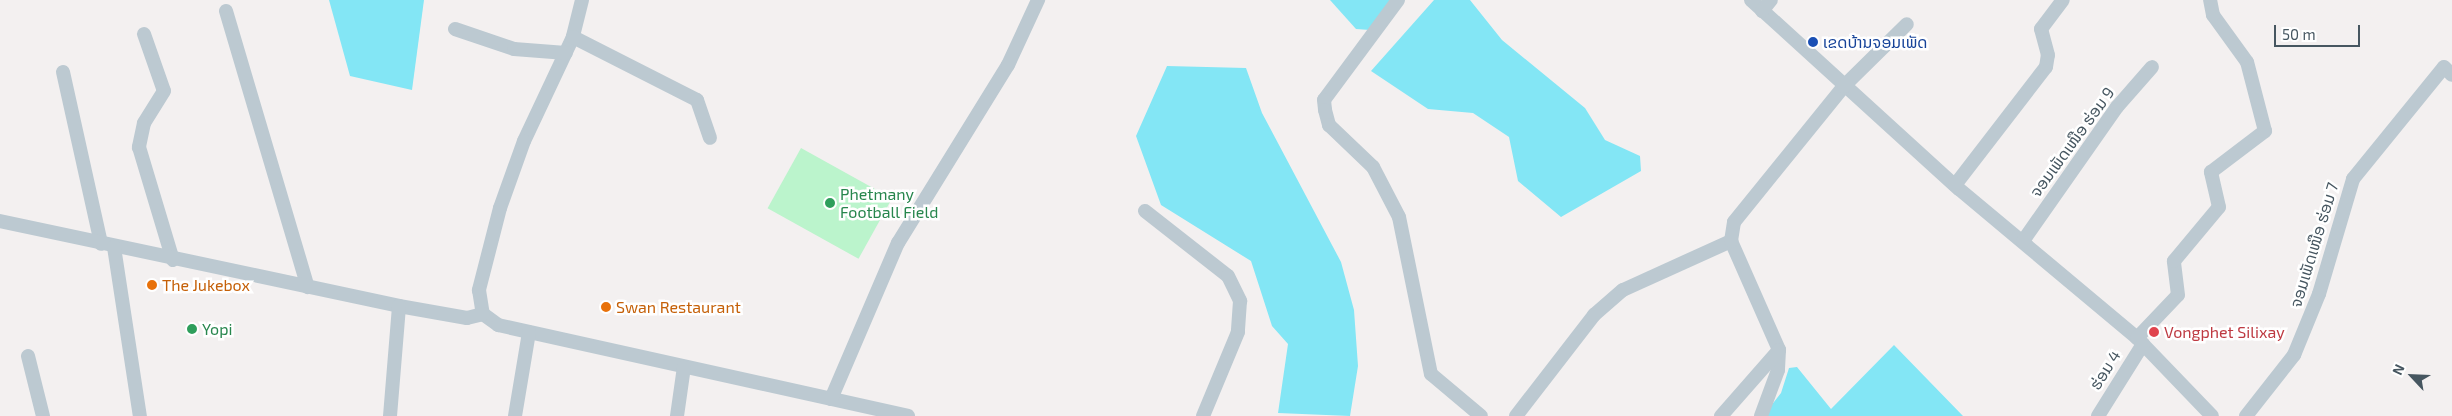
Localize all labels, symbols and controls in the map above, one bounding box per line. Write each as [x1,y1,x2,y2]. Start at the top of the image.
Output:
scale bar [2277,15,2363,47]
text: 50 m [2282,25,2316,43]
place label: ເຂດບ້ານຈອມເພັດ [1823,32,1928,52]
marker: ເຂດບ້ານຈອມເພັດ [1807,36,1819,48]
street label: ຈອມເພັດເໜືອ ຮ່ອມ 9 [2026,83,2118,201]
street label: ຈອມເພັດເໜືອ ຮ່ອມ 7 [2286,180,2342,310]
place label: Phetmany Football Field [840,184,939,222]
marker: Phetmany Football Field [824,197,836,209]
place label: The Jukebox [162,275,250,295]
marker: The Jukebox [146,279,158,291]
place label: Swan Restaurant [616,297,741,317]
marker: Swan Restaurant [600,301,612,313]
place label: Yopi [202,319,232,339]
place label: Vongphet Silixay [2164,322,2285,342]
marker: Yopi [186,323,198,335]
marker: Vongphet Silixay [2148,326,2160,338]
street label: ຮ່ອມ 4 [2085,347,2125,393]
north arrow [2387,351,2437,401]
text: N [2388,361,2408,378]

